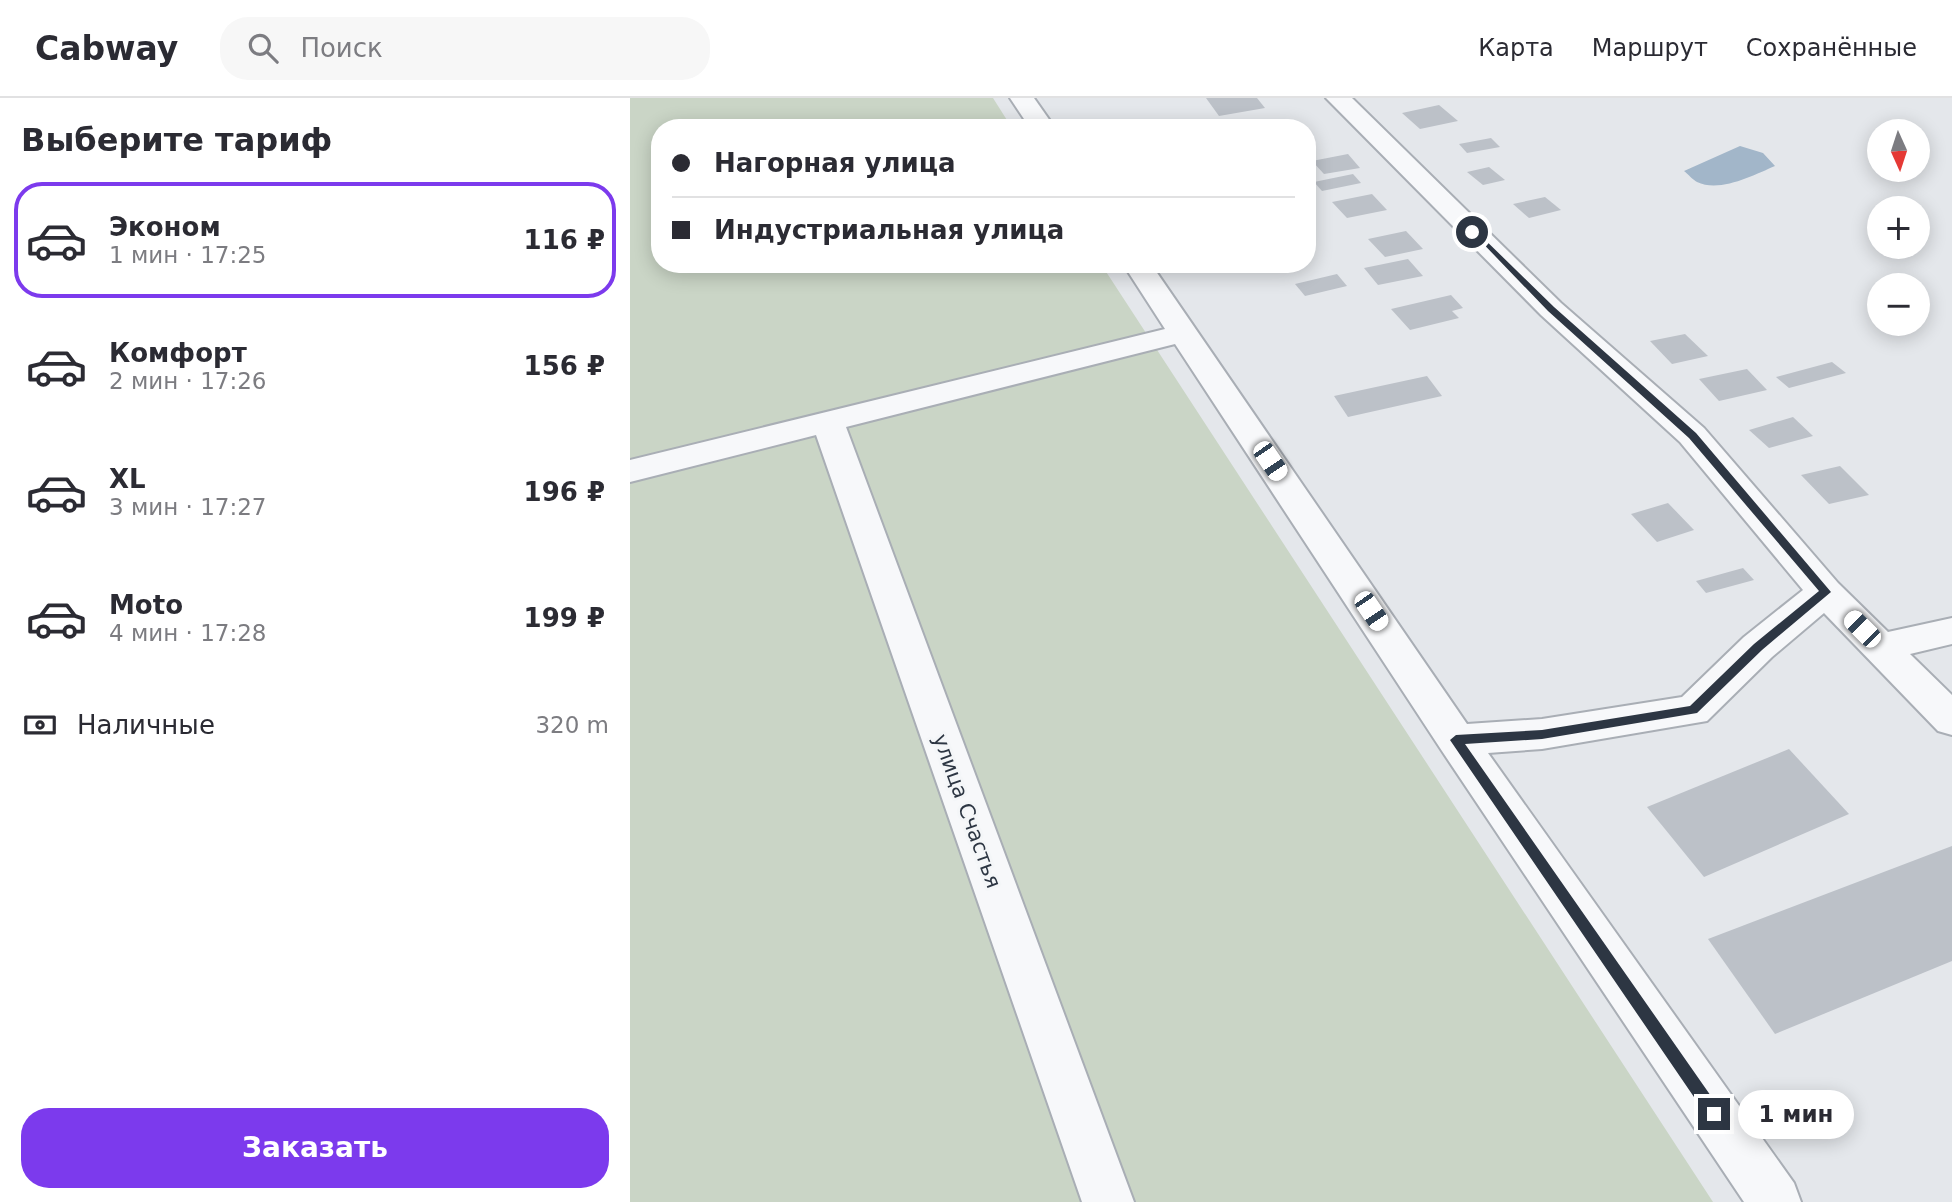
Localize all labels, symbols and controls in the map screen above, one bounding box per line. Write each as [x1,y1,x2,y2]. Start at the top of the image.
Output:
search box [220,17,710,80]
text: Cabway [35,29,178,68]
icon: search [244,29,282,67]
text: Поиск [300,33,383,63]
text: Карта [1478,34,1554,62]
text: Маршрут [1592,34,1708,62]
text: Сохранённые [1746,34,1917,62]
north arrow [1867,119,1930,182]
map controls [1867,119,1930,336]
text: Выберите тариф [21,121,332,159]
text: Нагорная улица [714,148,956,178]
button: + [1867,196,1930,259]
icon: car [25,209,88,272]
text: Эконом [109,212,221,242]
text: Индустриальная улица [714,215,1064,245]
route start [1456,216,1488,248]
text: 116 ₽ [524,225,605,255]
text: 1 мин · 17:25 [109,242,267,268]
button: − [1867,273,1930,336]
icon: car [25,335,88,398]
text: Комфорт [109,338,247,368]
text: 156 ₽ [524,351,605,381]
text: 2 мин · 17:26 [109,368,267,394]
car [1250,438,1291,484]
icon: car [25,461,88,524]
text: XL [109,464,146,494]
text: 196 ₽ [524,477,605,507]
text: 3 мин · 17:27 [109,494,267,520]
icon: car [25,587,88,650]
car [1351,588,1392,634]
text: Moto [109,590,183,620]
text: 199 ₽ [524,603,605,633]
car [1840,607,1885,651]
text: 4 мин · 17:28 [109,620,267,646]
icon: cash [21,706,59,744]
text: Наличные [77,710,215,740]
text: 320 m [535,712,609,738]
street label: улица Счастья [928,731,1006,891]
callout: 1 мин [1738,1090,1854,1138]
route end [1698,1098,1730,1130]
text: 1 мин [1759,1101,1833,1127]
button: Заказать [21,1108,609,1188]

